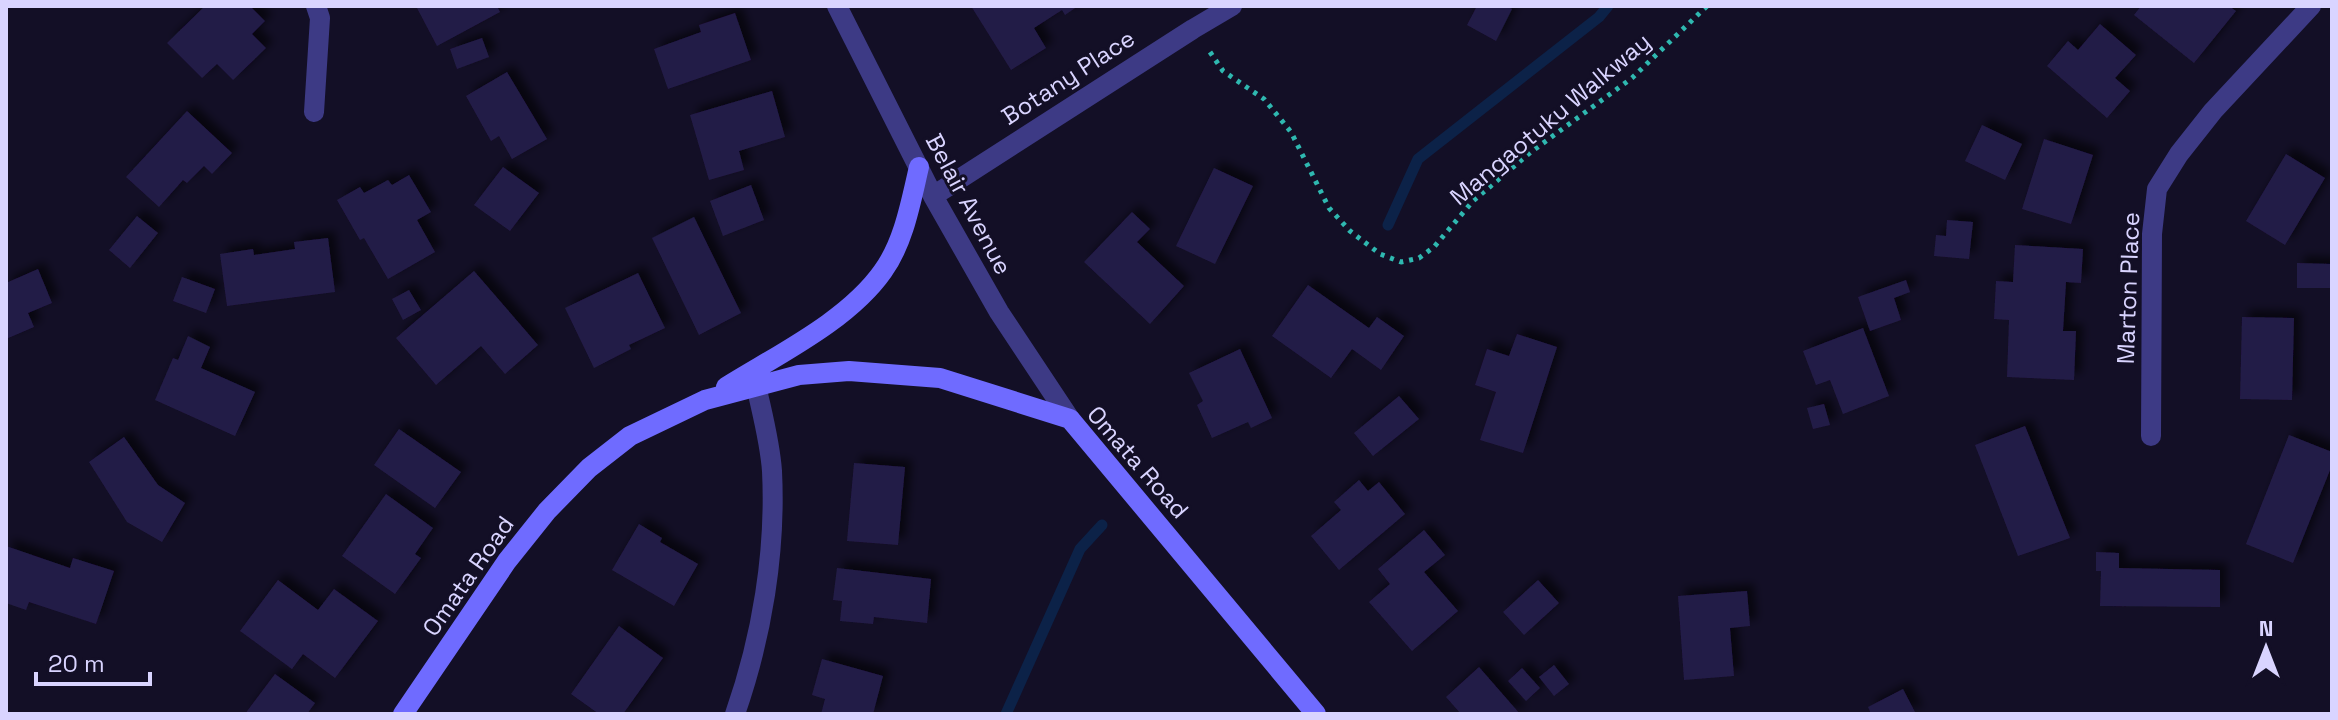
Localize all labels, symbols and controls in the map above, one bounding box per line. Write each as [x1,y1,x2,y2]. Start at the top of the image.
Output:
street label: Botany Place [996,22,1140,132]
street label: Mangaotuku Walkway [1443,26,1657,212]
street label: Belair Avenue [919,128,1019,280]
street label: Marton Place [2110,211,2146,365]
street label: Omata Road [1081,399,1195,525]
street label: Omata Road [415,510,521,642]
north arrow [2226,608,2306,688]
text: N [2259,614,2273,642]
scale bar [36,636,150,686]
text: 20 m [48,648,105,679]

